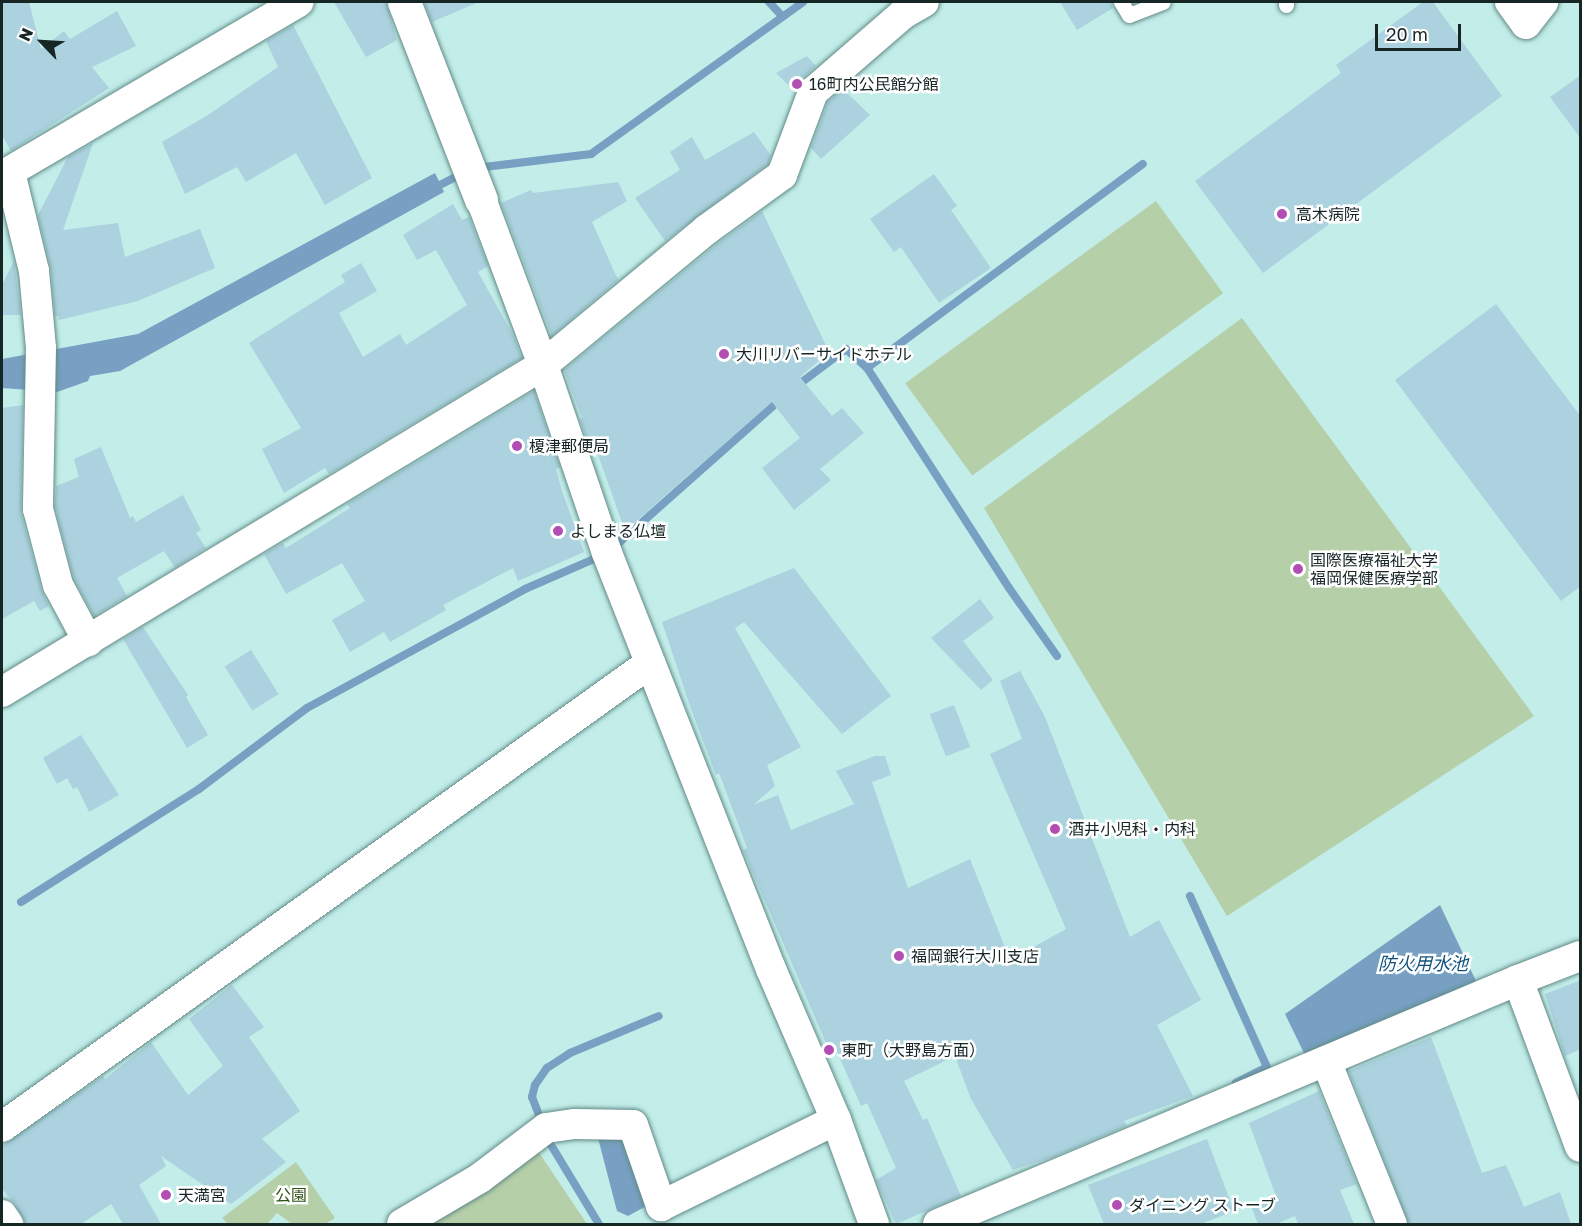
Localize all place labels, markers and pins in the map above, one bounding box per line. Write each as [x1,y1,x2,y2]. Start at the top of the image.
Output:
place label: 16町内公民館分館 [809,74,938,94]
marker: 16町内公民館分館 [790,77,804,91]
place label: 高木病院 [1296,204,1360,224]
marker: 高木病院 [1273,205,1291,223]
place label: 大川リバーサイドホテル [736,344,912,364]
marker: 大川リバーサイドホテル [717,347,731,361]
place label: 榎津郵便局 [529,436,609,456]
marker: 榎津郵便局 [510,439,524,453]
place label: よしまる仏壇 [570,521,666,541]
marker: よしまる仏壇 [551,524,565,538]
place label: 国際医療福祉大学 福岡保健医療学部 [1310,550,1438,588]
marker: 国際医療福祉大学 福岡保健医療学部 [1291,562,1305,576]
place label: 酒井小児科・内科 [1068,819,1196,839]
marker: 酒井小児科・内科 [1046,820,1064,838]
place label: 福岡銀行大川支店 [911,946,1039,966]
marker: 福岡銀行大川支店 [892,949,906,963]
place label: 東町（大野島方面） [841,1040,985,1060]
marker: 東町（大野島方面） [822,1043,836,1057]
place label: 天満宮 [178,1185,226,1205]
marker: 天満宮 [159,1188,173,1202]
place label: ダイニング ストーブ [1129,1195,1277,1215]
marker: ダイニング ストーブ [1110,1198,1124,1212]

